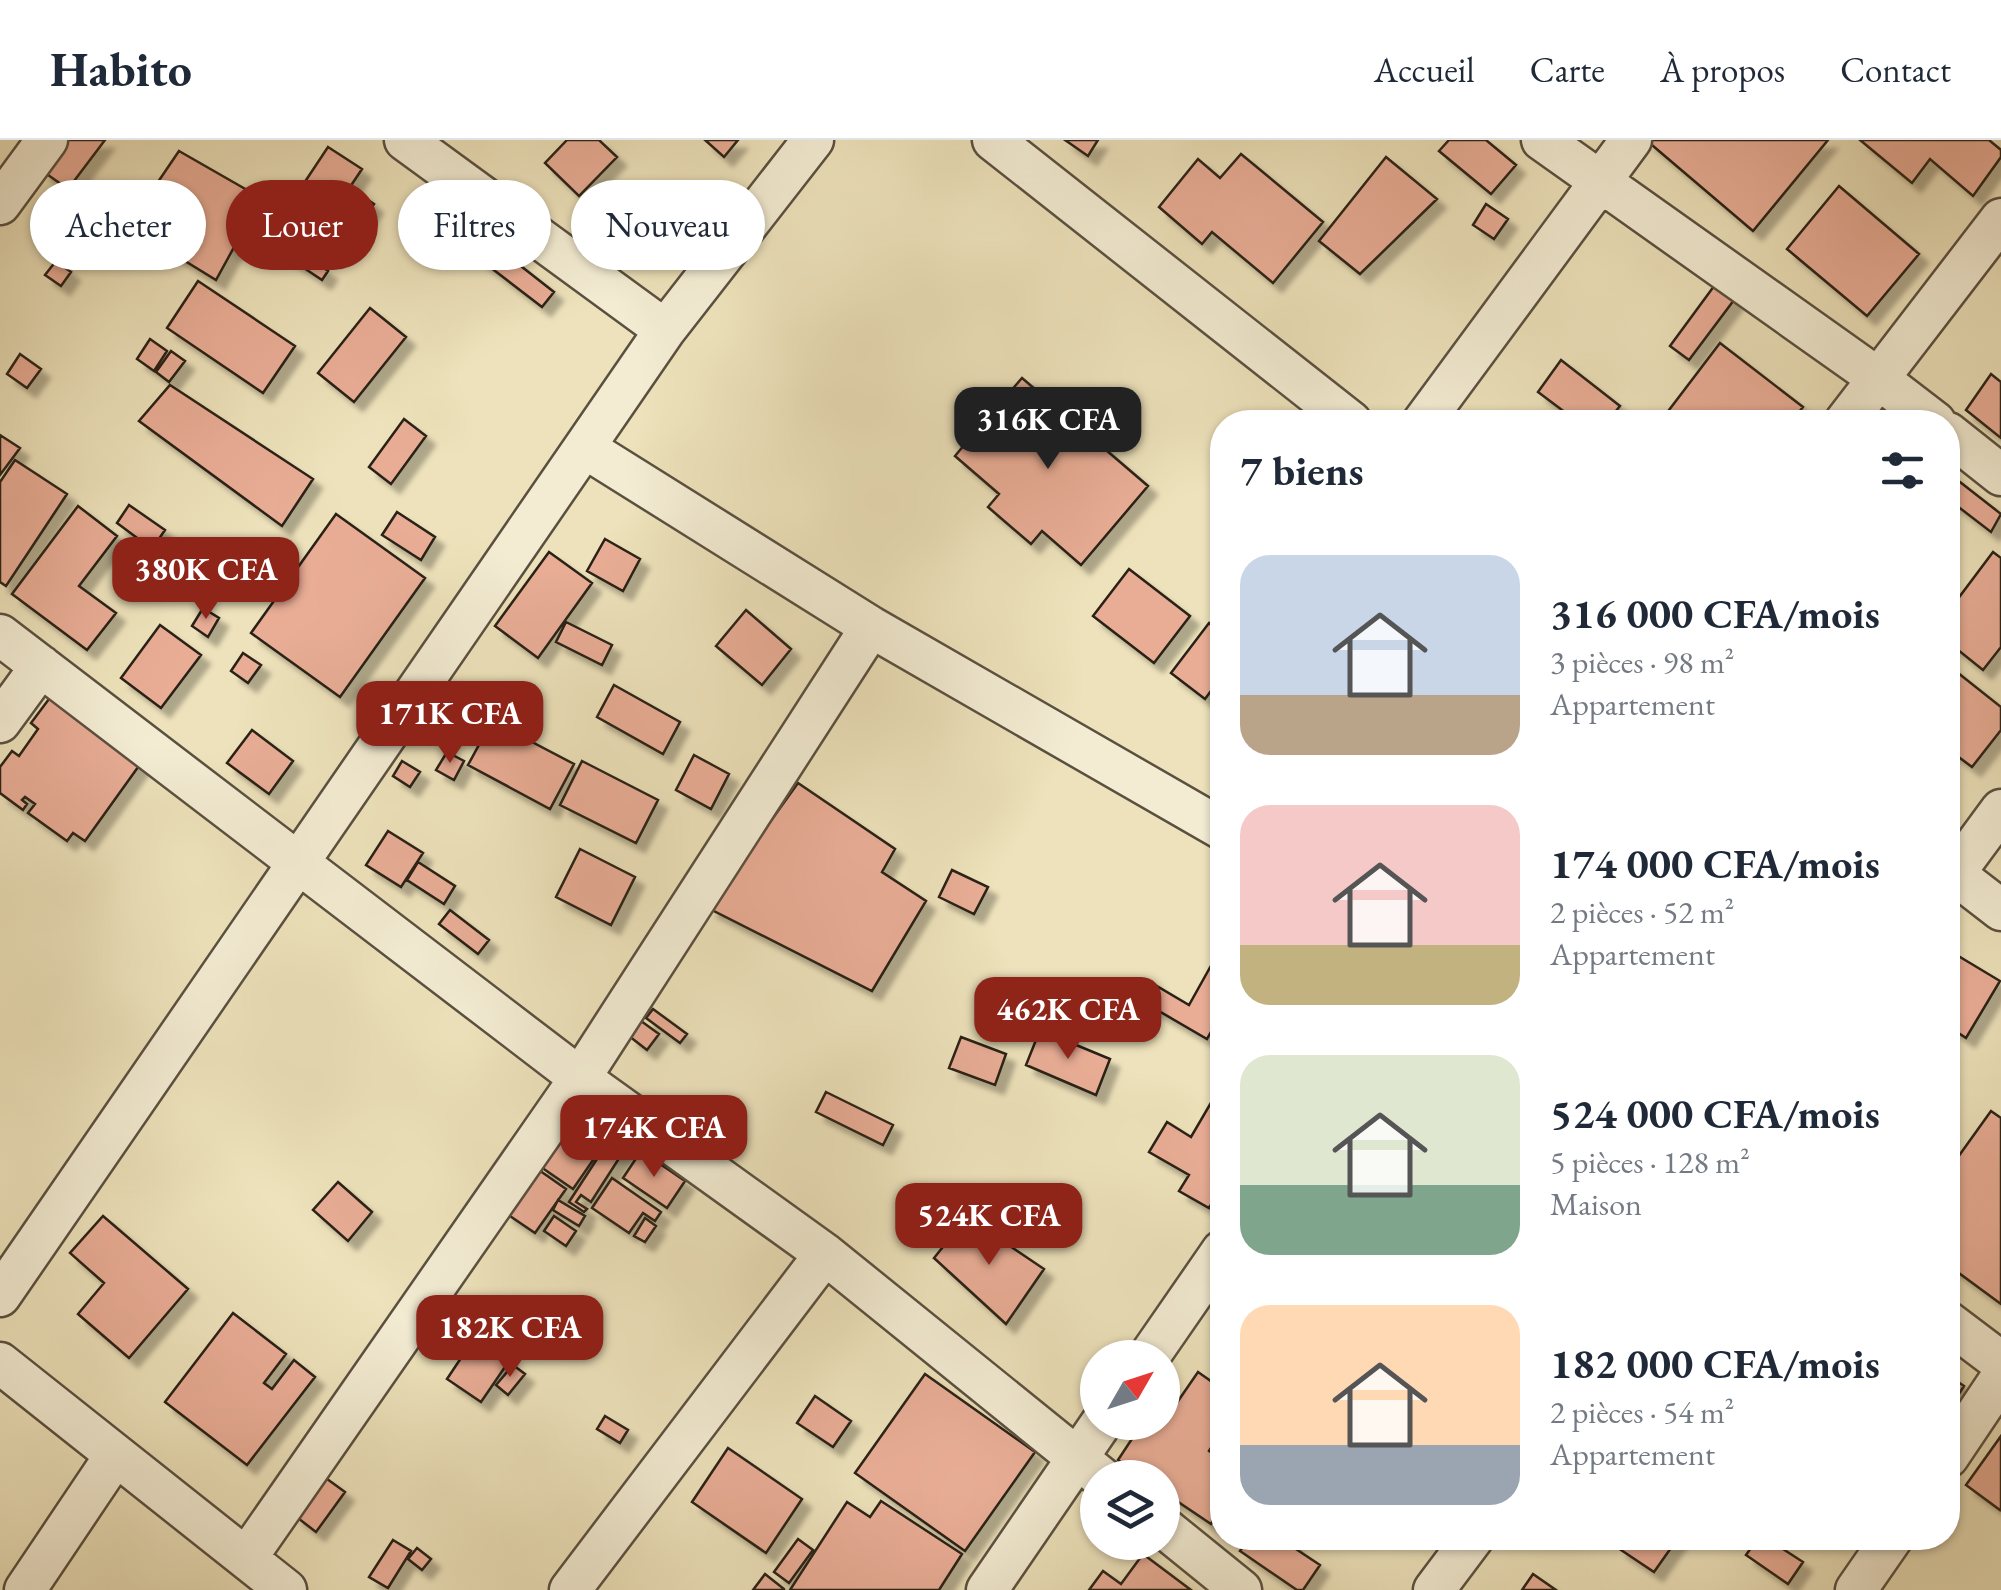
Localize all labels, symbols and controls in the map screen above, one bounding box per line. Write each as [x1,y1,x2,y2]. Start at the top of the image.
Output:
text: Habito [50,38,192,100]
text: Accueil [1374,47,1475,92]
text: Carte [1530,47,1605,92]
text: À propos [1660,47,1785,92]
text: Contact [1840,47,1951,92]
chip: Acheter [30,180,206,270]
chip: Louer [226,180,378,270]
chip: Filtres [398,180,551,270]
chip: Nouveau [571,180,765,270]
pin: 316K CFA [945,387,1151,472]
text: 316K CFA [976,398,1120,440]
text: 7 biens [1240,443,1364,498]
icon: filters [1875,443,1930,498]
pin: 380K CFA [103,537,309,622]
text: 380K CFA [134,548,278,590]
text: 316 000 CFA/mois [1550,586,1880,641]
icon: home [1320,595,1440,715]
text: 3 pièces · 98 m² [1550,641,1734,683]
pin: 171K CFA [347,681,553,766]
text: Appartement [1550,683,1715,725]
text: 171K CFA [378,692,522,734]
text: 174 000 CFA/mois [1550,836,1880,891]
icon: home [1320,845,1440,965]
text: 2 pièces · 52 m² [1550,891,1734,933]
text: Appartement [1550,933,1715,975]
pin: 462K CFA [965,977,1171,1062]
text: 462K CFA [996,988,1140,1030]
text: 524 000 CFA/mois [1550,1086,1880,1141]
pin: 174K CFA [551,1095,757,1180]
icon: home [1320,1095,1440,1215]
text: 174K CFA [582,1106,726,1148]
text: 5 pièces · 128 m² [1550,1141,1750,1183]
pin: 524K CFA [886,1183,1092,1268]
text: Maison [1550,1183,1642,1225]
text: 524K CFA [917,1194,1061,1236]
pin: 182K CFA [407,1295,613,1380]
text: 182K CFA [438,1306,582,1348]
text: 182 000 CFA/mois [1550,1336,1880,1391]
north arrow [1080,1340,1180,1440]
map controls [1080,1340,1180,1560]
icon: home [1320,1345,1440,1465]
text: 2 pièces · 54 m² [1550,1391,1734,1433]
text: Appartement [1550,1433,1715,1475]
button: layers [1080,1460,1180,1560]

